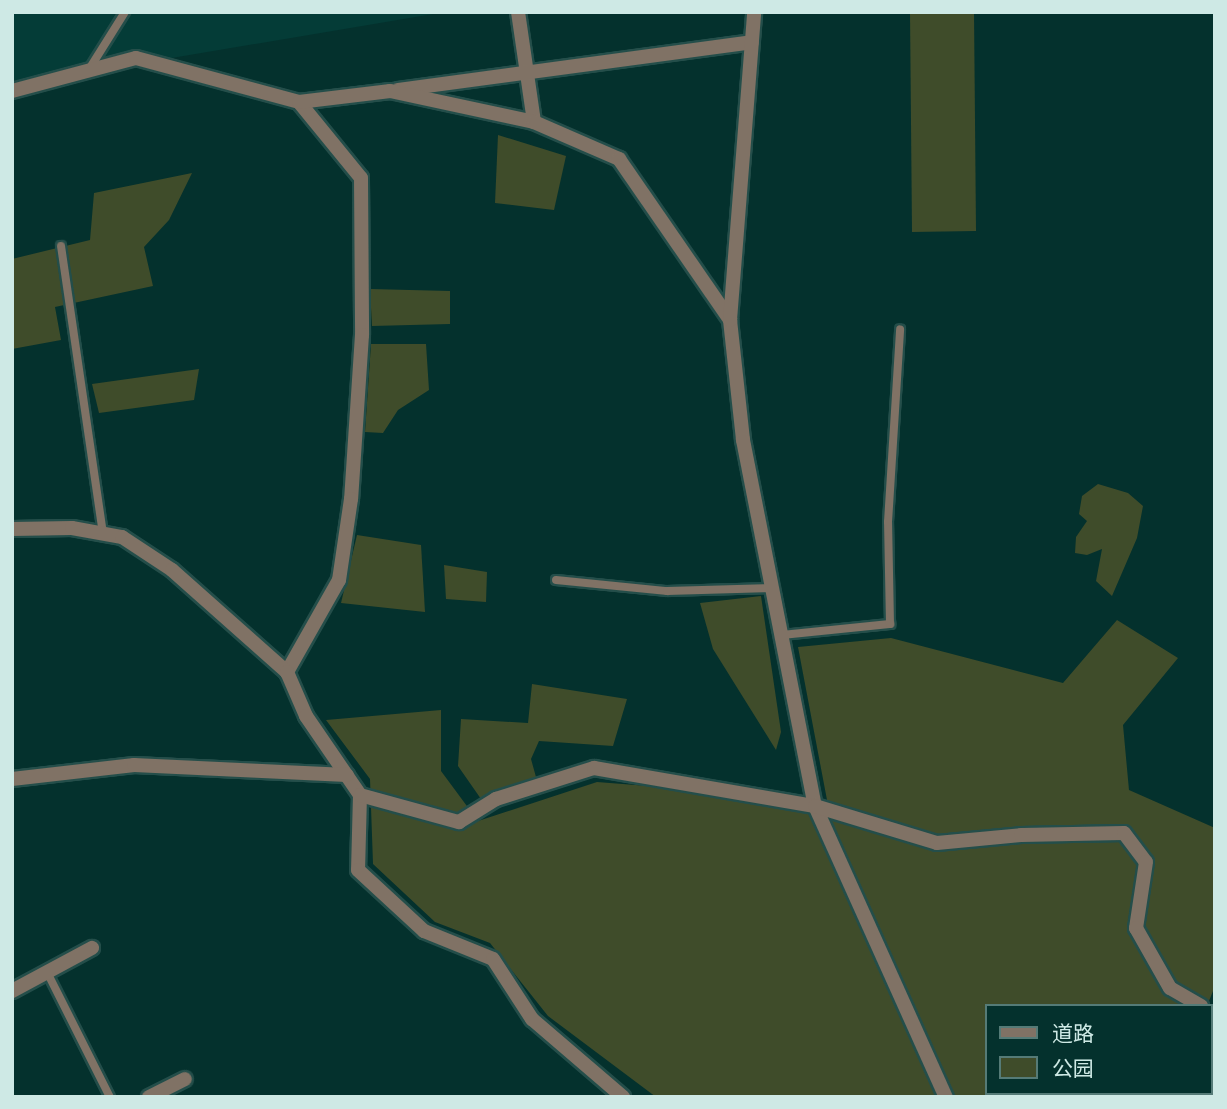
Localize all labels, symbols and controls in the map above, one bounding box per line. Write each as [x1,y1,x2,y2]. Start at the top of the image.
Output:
legend [986,1004,1213,1095]
text: 道路 [1052,1019,1094,1049]
text: 公园 [1052,1054,1094,1084]

